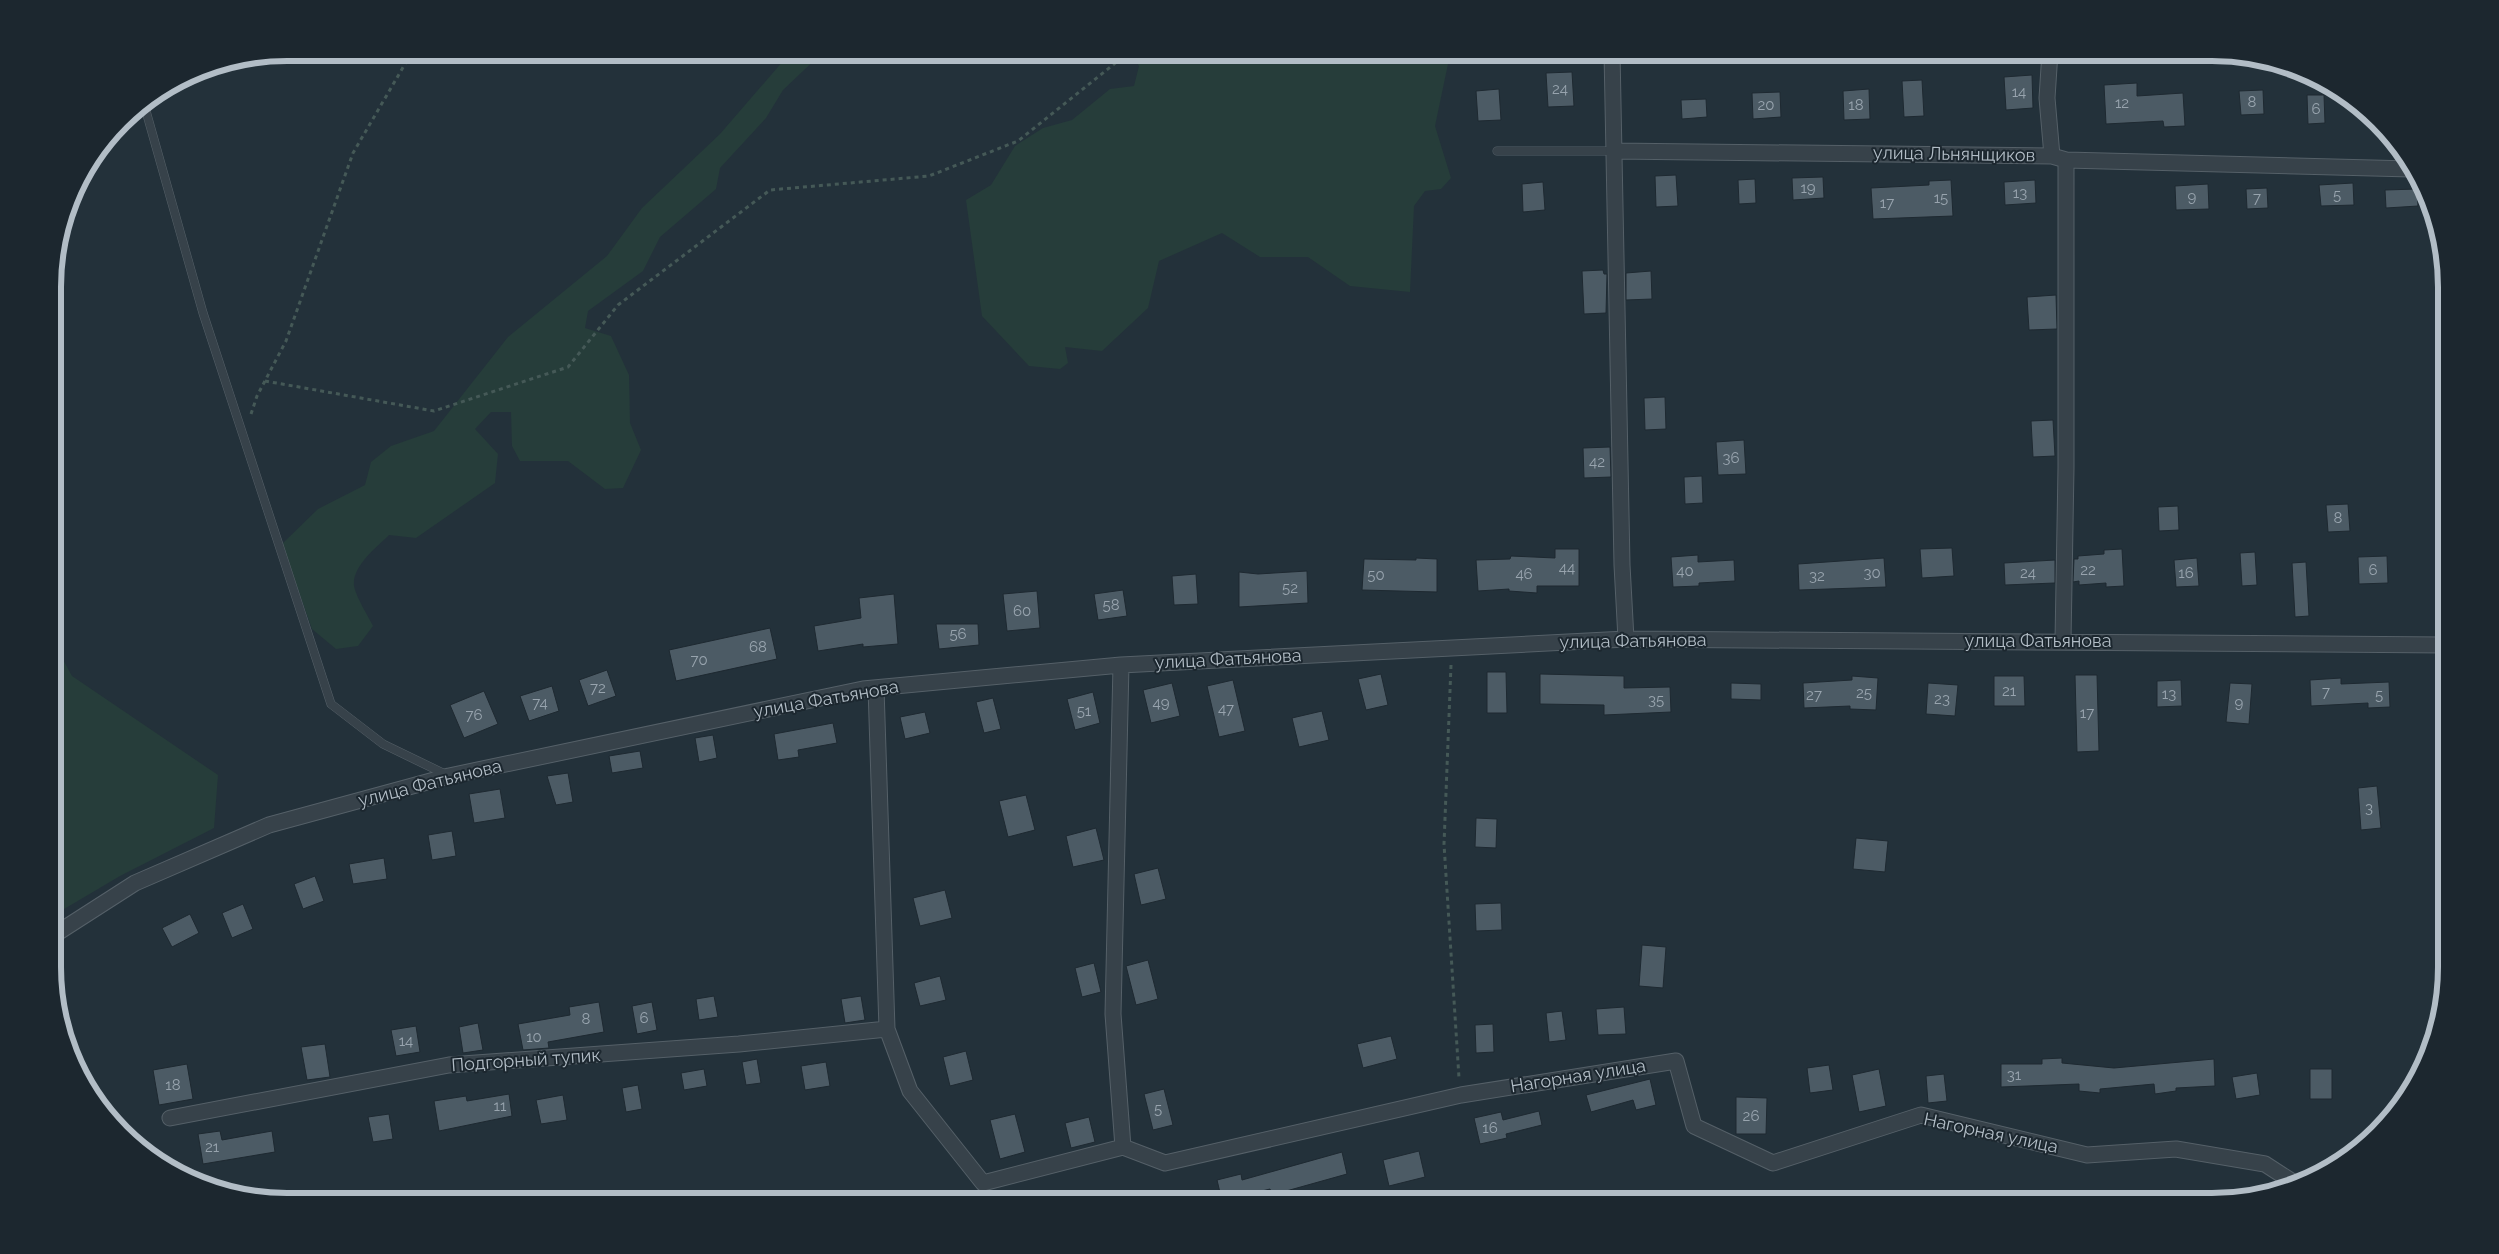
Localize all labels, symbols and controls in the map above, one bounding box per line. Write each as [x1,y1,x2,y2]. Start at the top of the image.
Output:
house number: 24 [1552,80,1568,98]
house number: 14 [2012,83,2026,101]
house number: 8 [2248,93,2257,111]
house number: 12 [2115,94,2129,112]
house number: 20 [1758,96,1775,114]
house number: 18 [1848,96,1864,114]
house number: 6 [2311,100,2321,118]
street label: улица Льнянщиков [1873,142,2035,165]
house number: 19 [1800,179,1816,197]
house number: 13 [2013,184,2027,202]
house number: 5 [2333,186,2341,204]
house number: 9 [2188,188,2197,206]
house number: 15 [1934,189,1948,207]
house number: 7 [2253,189,2261,207]
house number: 17 [1880,194,1894,212]
house number: 36 [1722,449,1740,467]
house number: 42 [1589,453,1605,471]
house number: 8 [2334,509,2343,527]
house number: 44 [1559,559,1575,577]
house number: 22 [2080,561,2096,579]
house number: 6 [2368,561,2378,579]
house number: 40 [1676,562,1694,580]
house number: 30 [1863,564,1881,582]
house number: 24 [2020,564,2036,582]
house number: 16 [2178,564,2194,582]
house number: 46 [1515,565,1533,583]
house number: 50 [1367,566,1385,584]
house number: 32 [1809,567,1825,585]
house number: 52 [1282,579,1298,597]
house number: 58 [1102,596,1120,614]
house number: 60 [1013,602,1031,620]
house number: 56 [949,625,967,643]
street label: улица Фатьянова [1559,629,1707,652]
street label: улица Фатьянова [1964,630,2112,651]
house number: 68 [749,638,767,656]
street label: улица Фатьянова [1154,644,1302,673]
house number: 70 [690,651,708,669]
street label: улица Фатьянова [752,675,900,722]
house number: 72 [590,679,606,697]
house number: 21 [2002,682,2017,700]
house number: 7 [2322,683,2330,701]
house number: 25 [1856,684,1872,702]
house number: 13 [2162,685,2176,703]
house number: 27 [1806,686,1822,704]
house number: 5 [2375,686,2383,704]
house number: 23 [1934,690,1950,708]
house number: 35 [1648,691,1664,709]
house number: 74 [532,694,548,712]
house number: 49 [1153,694,1170,712]
house number: 9 [2235,694,2244,712]
house number: 47 [1218,700,1234,718]
house number: 51 [1077,702,1092,720]
house number: 17 [2080,704,2094,722]
house number: 76 [465,706,483,724]
street label: улица Фатьянова [356,755,504,810]
house number: 3 [2365,799,2373,817]
house number: 6 [639,1009,649,1027]
house number: 8 [582,1010,591,1028]
house number: 10 [526,1028,542,1046]
house number: 14 [399,1032,413,1050]
street label: Подгорный тупик [451,1044,601,1075]
street label: Нагорная улица [1509,1054,1647,1097]
house number: 31 [2007,1066,2022,1084]
house number: 18 [165,1076,181,1094]
house number: 11 [494,1097,507,1115]
house number: 5 [1154,1100,1162,1118]
house number: 26 [1743,1107,1759,1125]
street label: Нагорная улица [1922,1108,2060,1157]
house number: 16 [1482,1119,1498,1137]
house number: 21 [205,1138,220,1156]

